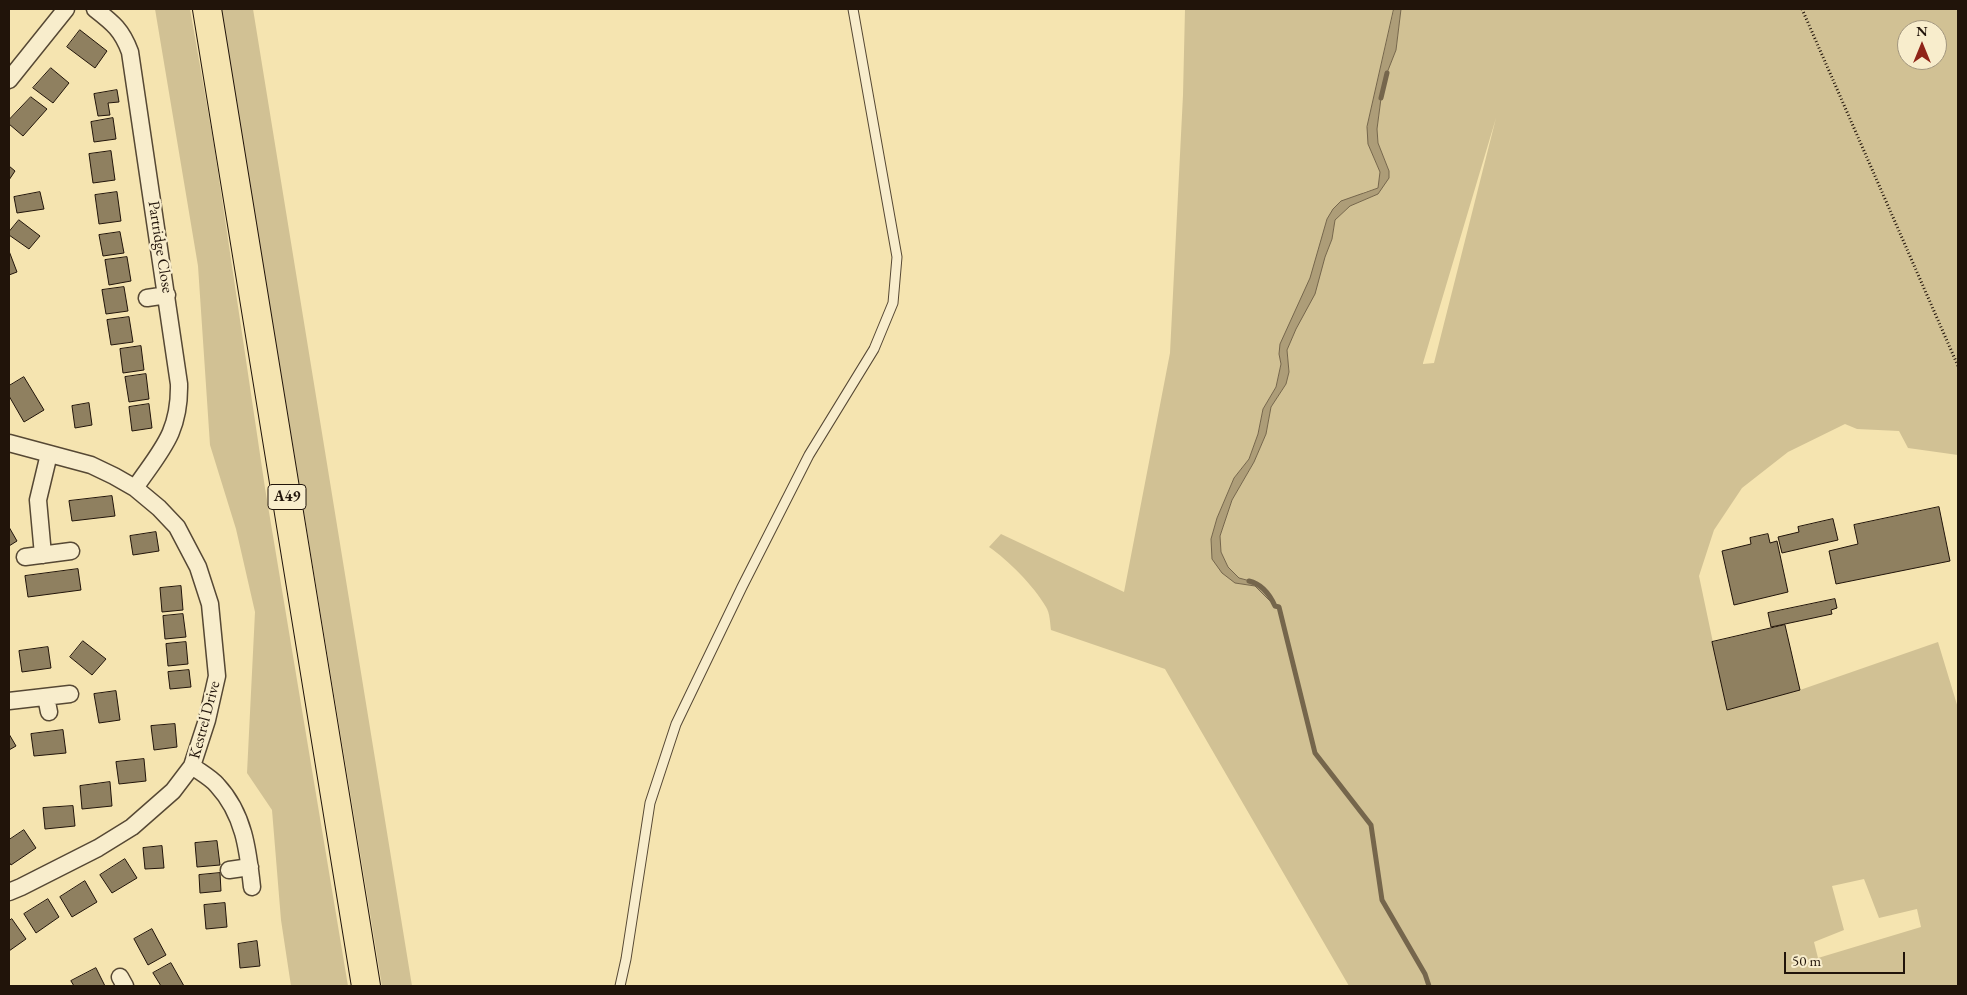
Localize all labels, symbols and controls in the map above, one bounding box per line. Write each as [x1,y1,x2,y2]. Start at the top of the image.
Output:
north arrow [1897,20,1947,70]
text: N [1916,22,1928,40]
street label: Partridge Close [143,200,177,294]
road number: A49 [268,484,306,510]
street label: Kestrel Drive [185,679,225,761]
scale bar [1787,942,1908,974]
text: 50 m [1792,951,1821,970]

